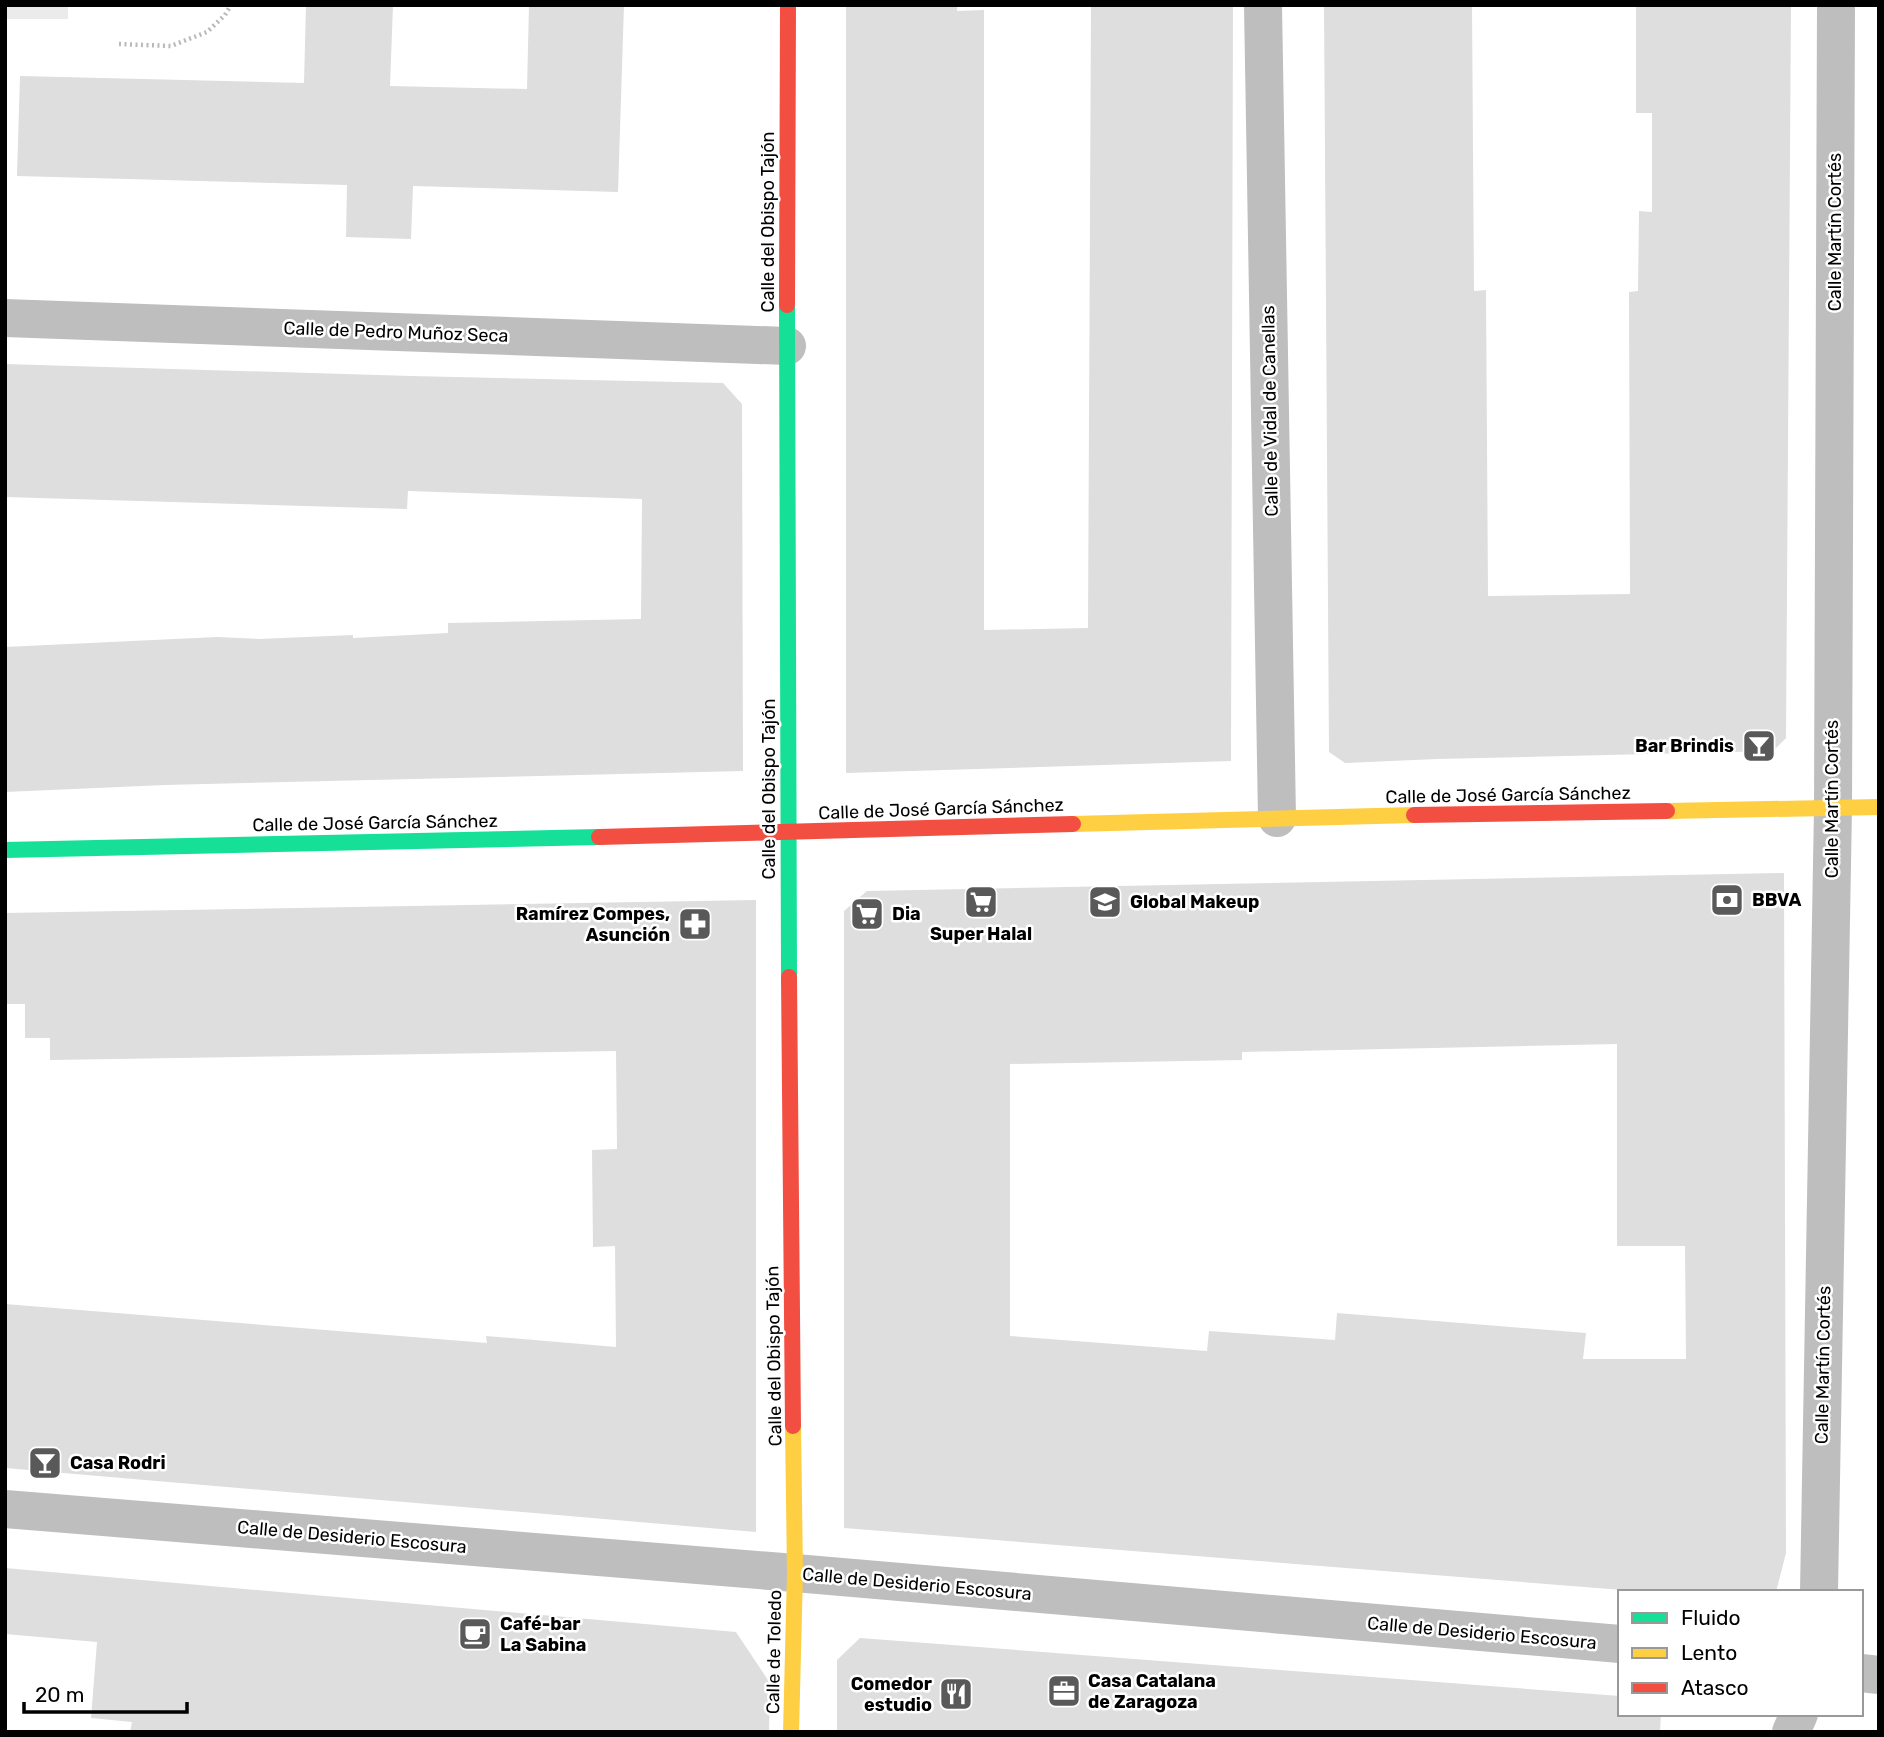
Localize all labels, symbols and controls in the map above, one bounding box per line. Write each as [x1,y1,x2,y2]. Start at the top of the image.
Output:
street label: Calle del Obispo Tajón [757,132,779,312]
street label: Calle Martín Cortés [1824,153,1846,311]
street label: Calle de Vidal de Canellas [1257,305,1283,517]
street label: Calle de Pedro Muñoz Seca [283,317,509,347]
street label: Calle del Obispo Tajón [758,699,780,879]
street label: Calle Martín Cortés [1821,720,1843,878]
bar icon: Bar Brindis [1740,727,1778,765]
place label: Bar Brindis [1635,735,1734,757]
street label: Calle de José García Sánchez [1385,782,1631,808]
street label: Calle de José García Sánchez [818,794,1064,824]
street label: Calle de José García Sánchez [252,810,498,836]
bank icon: BBVA [1708,881,1746,919]
supermarket icon: Super Halal [962,883,1000,921]
school or university icon: Global Makeup [1086,883,1124,921]
place label: BBVA [1752,889,1801,911]
place label: Global Makeup [1130,891,1259,913]
supermarket icon: Dia [848,895,886,933]
place label: Ramírez Compes, Asunción [516,903,670,946]
place label: Dia [892,903,921,925]
pharmacy icon: Ramírez Compes, Asunción [676,905,714,943]
place label: Super Halal [930,923,1032,945]
street label: Calle del Obispo Tajón [761,1265,787,1447]
street label: Calle Martín Cortés [1811,1286,1835,1444]
bar icon: Casa Rodri [26,1444,64,1482]
place label: Casa Rodri [70,1452,166,1474]
street label: Calle de Desiderio Escosura [236,1516,468,1558]
street label: Calle de Desiderio Escosura [801,1563,1033,1605]
street label: Calle de Toledo [762,1590,786,1714]
legend [1618,1590,1863,1716]
text: Fluido [1681,1605,1741,1630]
street label: Calle de Desiderio Escosura [1366,1612,1598,1654]
place label: Café-bar La Sabina [500,1613,586,1656]
cafe icon: Café-bar La Sabina [456,1615,494,1653]
text: Lento [1681,1640,1737,1665]
scale bar [24,1670,187,1714]
place label: Casa Catalana de Zaragoza [1088,1670,1216,1713]
office icon: Casa Catalana de Zaragoza [1045,1672,1083,1710]
place label: Comedor estudio [851,1673,932,1716]
restaurant icon: Comedor estudio [937,1675,975,1713]
text: Atasco [1681,1675,1749,1700]
text: 20 m [35,1682,84,1707]

